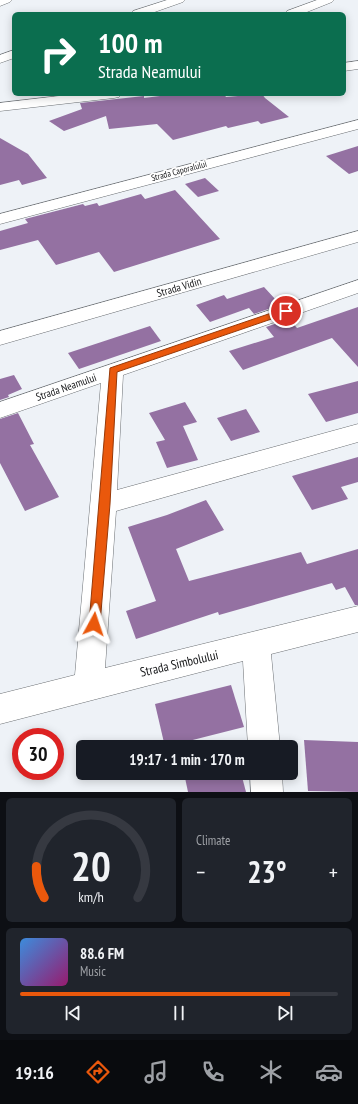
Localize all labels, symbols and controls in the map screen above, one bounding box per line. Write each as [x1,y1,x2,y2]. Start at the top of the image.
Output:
text: 100 m [98,24,162,61]
icon: right [32,28,84,80]
text: Strada Neamului [98,60,201,83]
street label: Strada Caporalului [150,158,208,183]
street label: Strada Vidin [155,274,203,300]
pin [269,294,303,328]
icon: arrive [275,300,297,322]
street label: Strada Neamului [34,370,98,404]
position arrow [73,603,115,645]
street label: Strada Simbolului [138,646,220,681]
speed limit sign: 30 [12,728,64,780]
text: 19:17 · 1 min · 170 m [129,750,245,769]
text: Climate [196,832,230,849]
text: 20 [71,839,111,892]
text: 23° [247,852,287,891]
text: − [196,858,205,886]
text: + [329,858,338,886]
text: km/h [78,887,104,906]
text: 88.6 FM [80,944,124,963]
text: Music [80,963,106,980]
icon: previous [62,1002,84,1024]
icon: pause [168,1002,190,1024]
icon: next [274,1002,296,1024]
icon: directions [84,1058,112,1086]
icon: music [142,1058,170,1086]
icon: phone [199,1058,227,1086]
icon: climate [257,1058,285,1086]
icon: car [315,1058,343,1086]
text: 19:16 [15,1061,54,1084]

